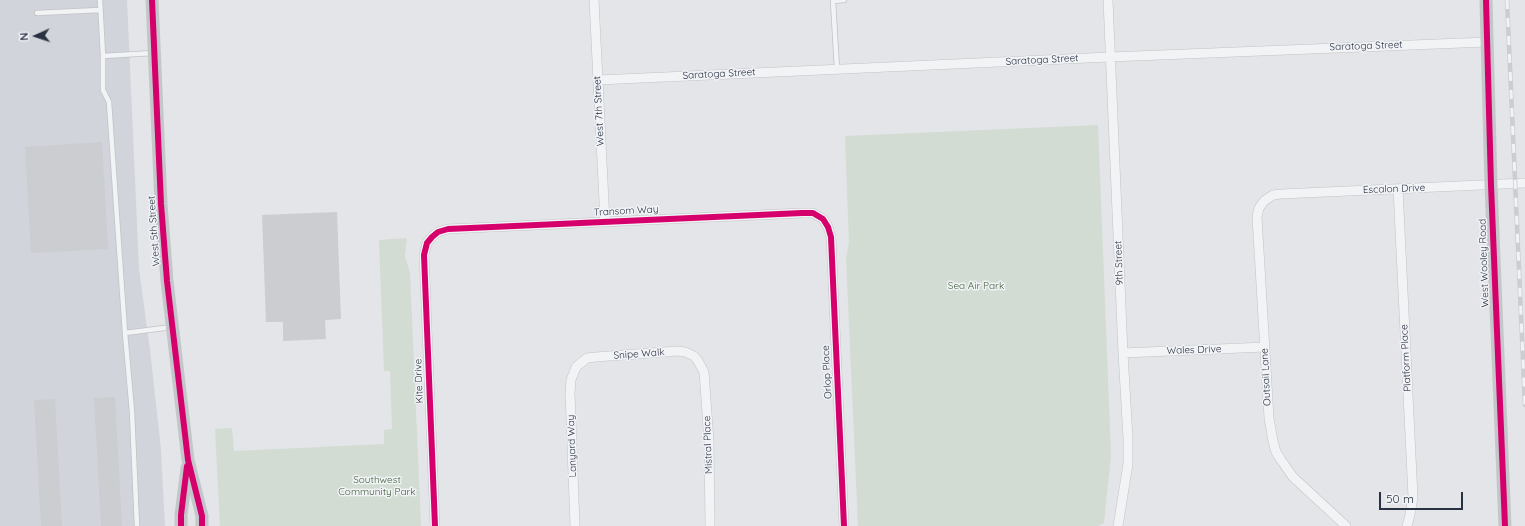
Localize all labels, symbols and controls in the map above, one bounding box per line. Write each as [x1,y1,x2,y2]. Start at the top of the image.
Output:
north arrow [16,16,56,56]
text: N [17,32,31,41]
street label: Saratoga Street [1329,39,1403,53]
street label: Saratoga Street [1005,52,1079,68]
street label: Saratoga Street [682,66,756,82]
street label: West 7th Street [591,76,607,146]
street label: Escalon Drive [1363,182,1425,196]
street label: West 5th Street [146,195,162,267]
street label: Transom Way [593,203,659,219]
street label: West Wooley Road [1476,219,1492,307]
street label: 9th Street [1112,240,1126,286]
park label: Sea Air Park [948,280,1004,292]
street label: Platform Place [1398,324,1414,392]
street label: Wales Drive [1166,343,1222,357]
street label: Orlop Place [820,345,834,399]
street label: Snipe Walk [613,346,665,362]
street label: Outsail Lane [1258,348,1274,406]
street label: Kite Drive [412,358,426,404]
street label: Lanyard Way [565,415,579,477]
street label: Mistral Place [701,416,715,474]
park label: Southwest Community Park [338,474,416,498]
scale bar [1381,484,1465,510]
text: 50 m [1386,491,1414,506]

